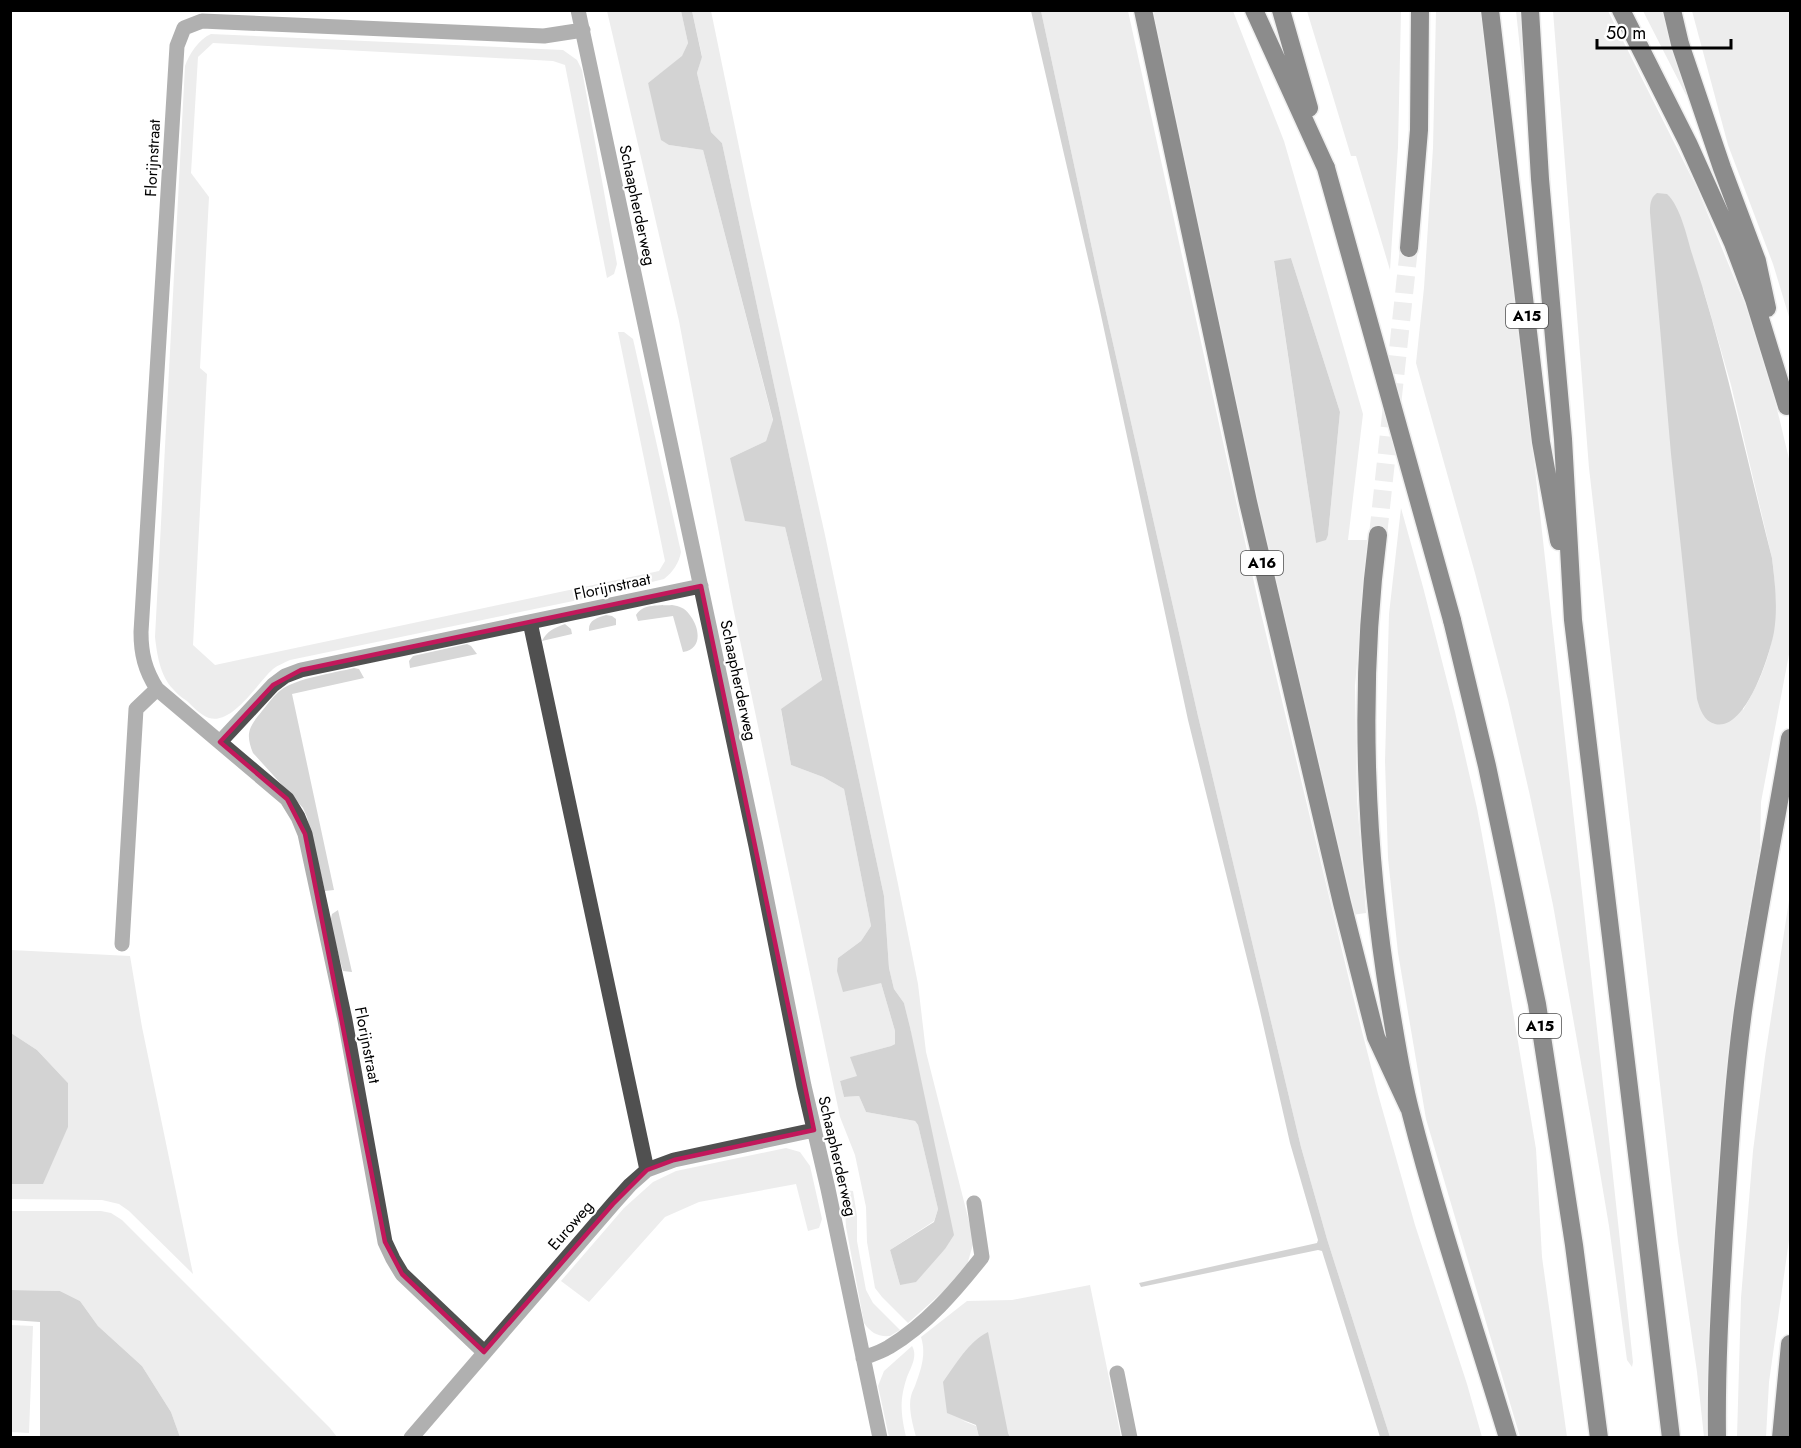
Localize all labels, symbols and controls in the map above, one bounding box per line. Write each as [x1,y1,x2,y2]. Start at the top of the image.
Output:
scale bar [1597,12,1730,50]
text: 50 m [1606,20,1646,46]
street label: Florijnstraat [139,119,166,197]
street label: Schaapherderweg [613,143,662,268]
road number: A15 [1506,304,1548,328]
road number: A16 [1241,551,1283,575]
street label: Florijnstraat [572,567,653,606]
street label: Schaapherderweg [714,618,763,743]
street label: Florijnstraat [349,1005,386,1085]
road number: A15 [1519,1014,1561,1038]
street label: Schaapherderweg [812,1094,863,1219]
street label: Euroweg [542,1196,598,1255]

